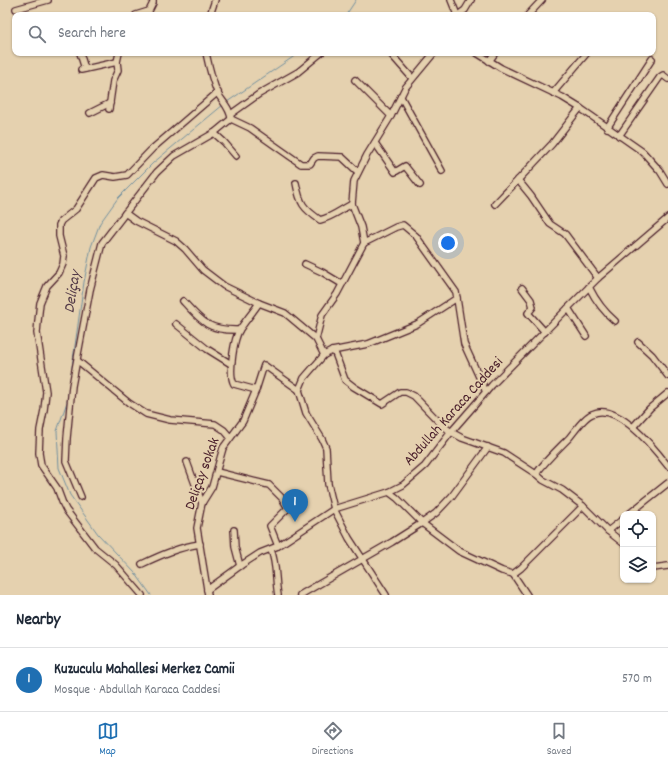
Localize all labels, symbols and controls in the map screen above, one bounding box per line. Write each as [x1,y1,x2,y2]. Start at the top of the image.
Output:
search box [12,12,656,56]
icon: search [26,23,48,45]
text: Search here [58,23,126,45]
your location [438,233,458,253]
water label: Deliçay [58,267,88,315]
street label: Abdullah Karaca Caddesi [399,352,509,471]
street label: Deliçay sokak [180,435,226,513]
pin: 1 [282,489,308,522]
map controls [620,511,656,583]
button: locate [620,511,656,547]
button: layers [620,547,656,583]
text: Nearby [16,609,60,633]
text: Kuzuculu Mahallesi Merkez Camii [54,659,235,681]
text: 1 [28,670,30,689]
text: 570 m [622,670,652,689]
text: Mosque · Abdullah Karaca Caddesi [54,681,220,700]
tab: Map [97,720,119,760]
tab: Directions [312,720,354,760]
tab: Saved [547,720,571,760]

